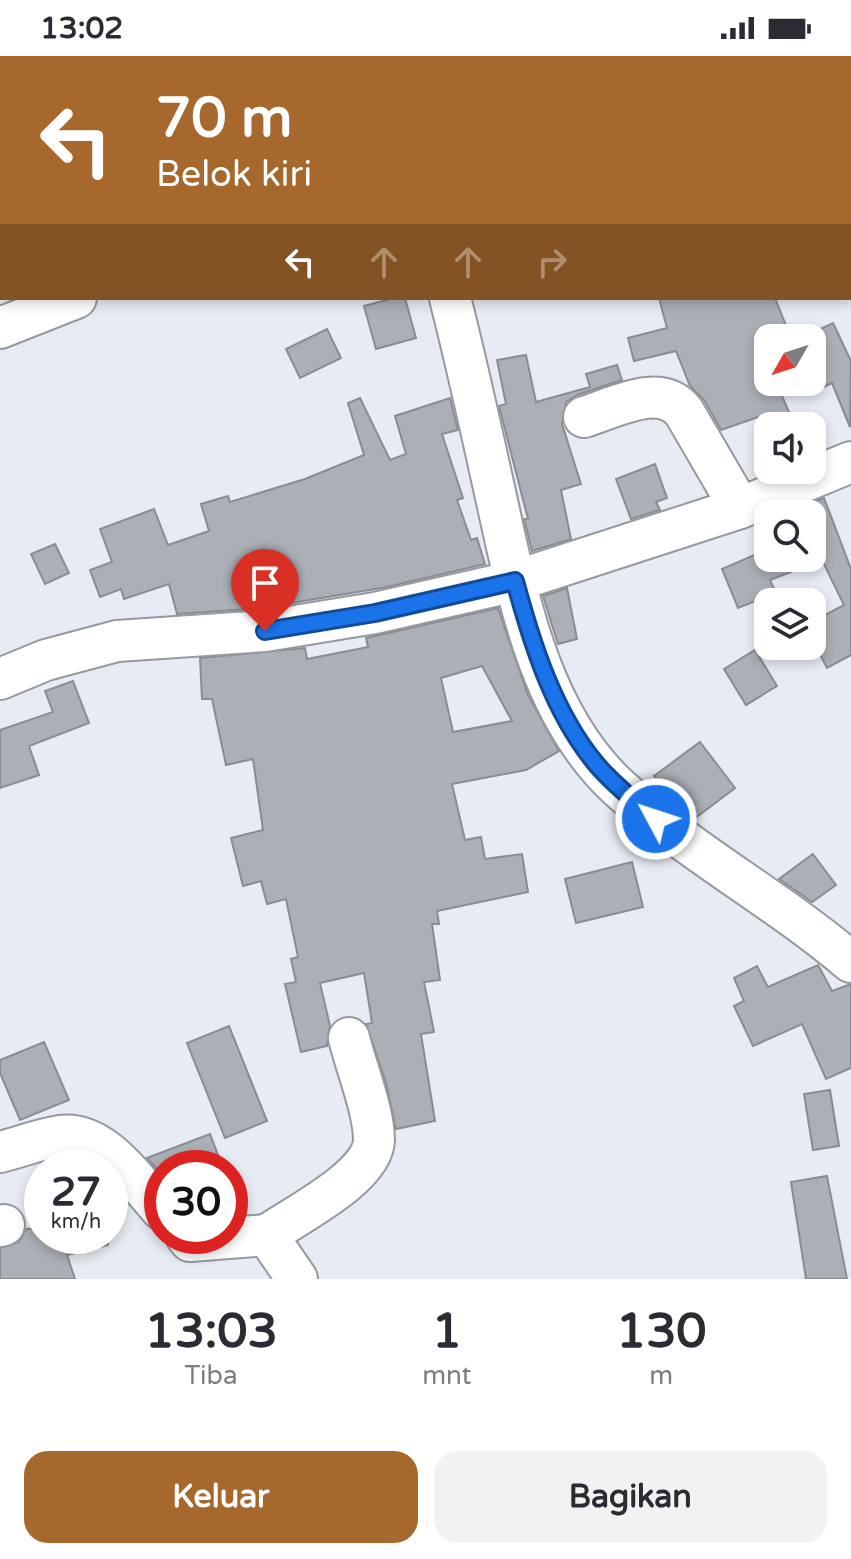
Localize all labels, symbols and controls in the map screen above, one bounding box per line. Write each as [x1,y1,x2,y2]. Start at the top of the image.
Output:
text: 13:02 [40,10,123,47]
text: 70 m [156,85,292,152]
icon: left [24,88,128,192]
text: Belok kiri [156,153,312,196]
icon: left [278,240,322,284]
icon: ahead [362,240,406,284]
icon: ahead [446,240,490,284]
icon: right [530,240,574,284]
north arrow [754,324,826,396]
map controls [754,324,826,660]
button: sound [754,412,826,484]
button: search [754,500,826,572]
pin [231,549,299,631]
icon: arrive [243,561,287,605]
button: layers [754,588,826,660]
position arrow [614,777,698,861]
speed limit sign: 30 [144,1150,248,1254]
text: 27 [51,1168,101,1216]
text: km/h [51,1210,101,1234]
text: 13:03 [145,1303,278,1361]
text: 1 [432,1303,462,1361]
text: 130 [616,1303,706,1361]
text: Tiba [185,1360,238,1391]
text: mnt [422,1360,471,1391]
text: m [649,1360,673,1391]
button: Keluar [24,1451,418,1543]
button: Bagikan [434,1451,827,1543]

